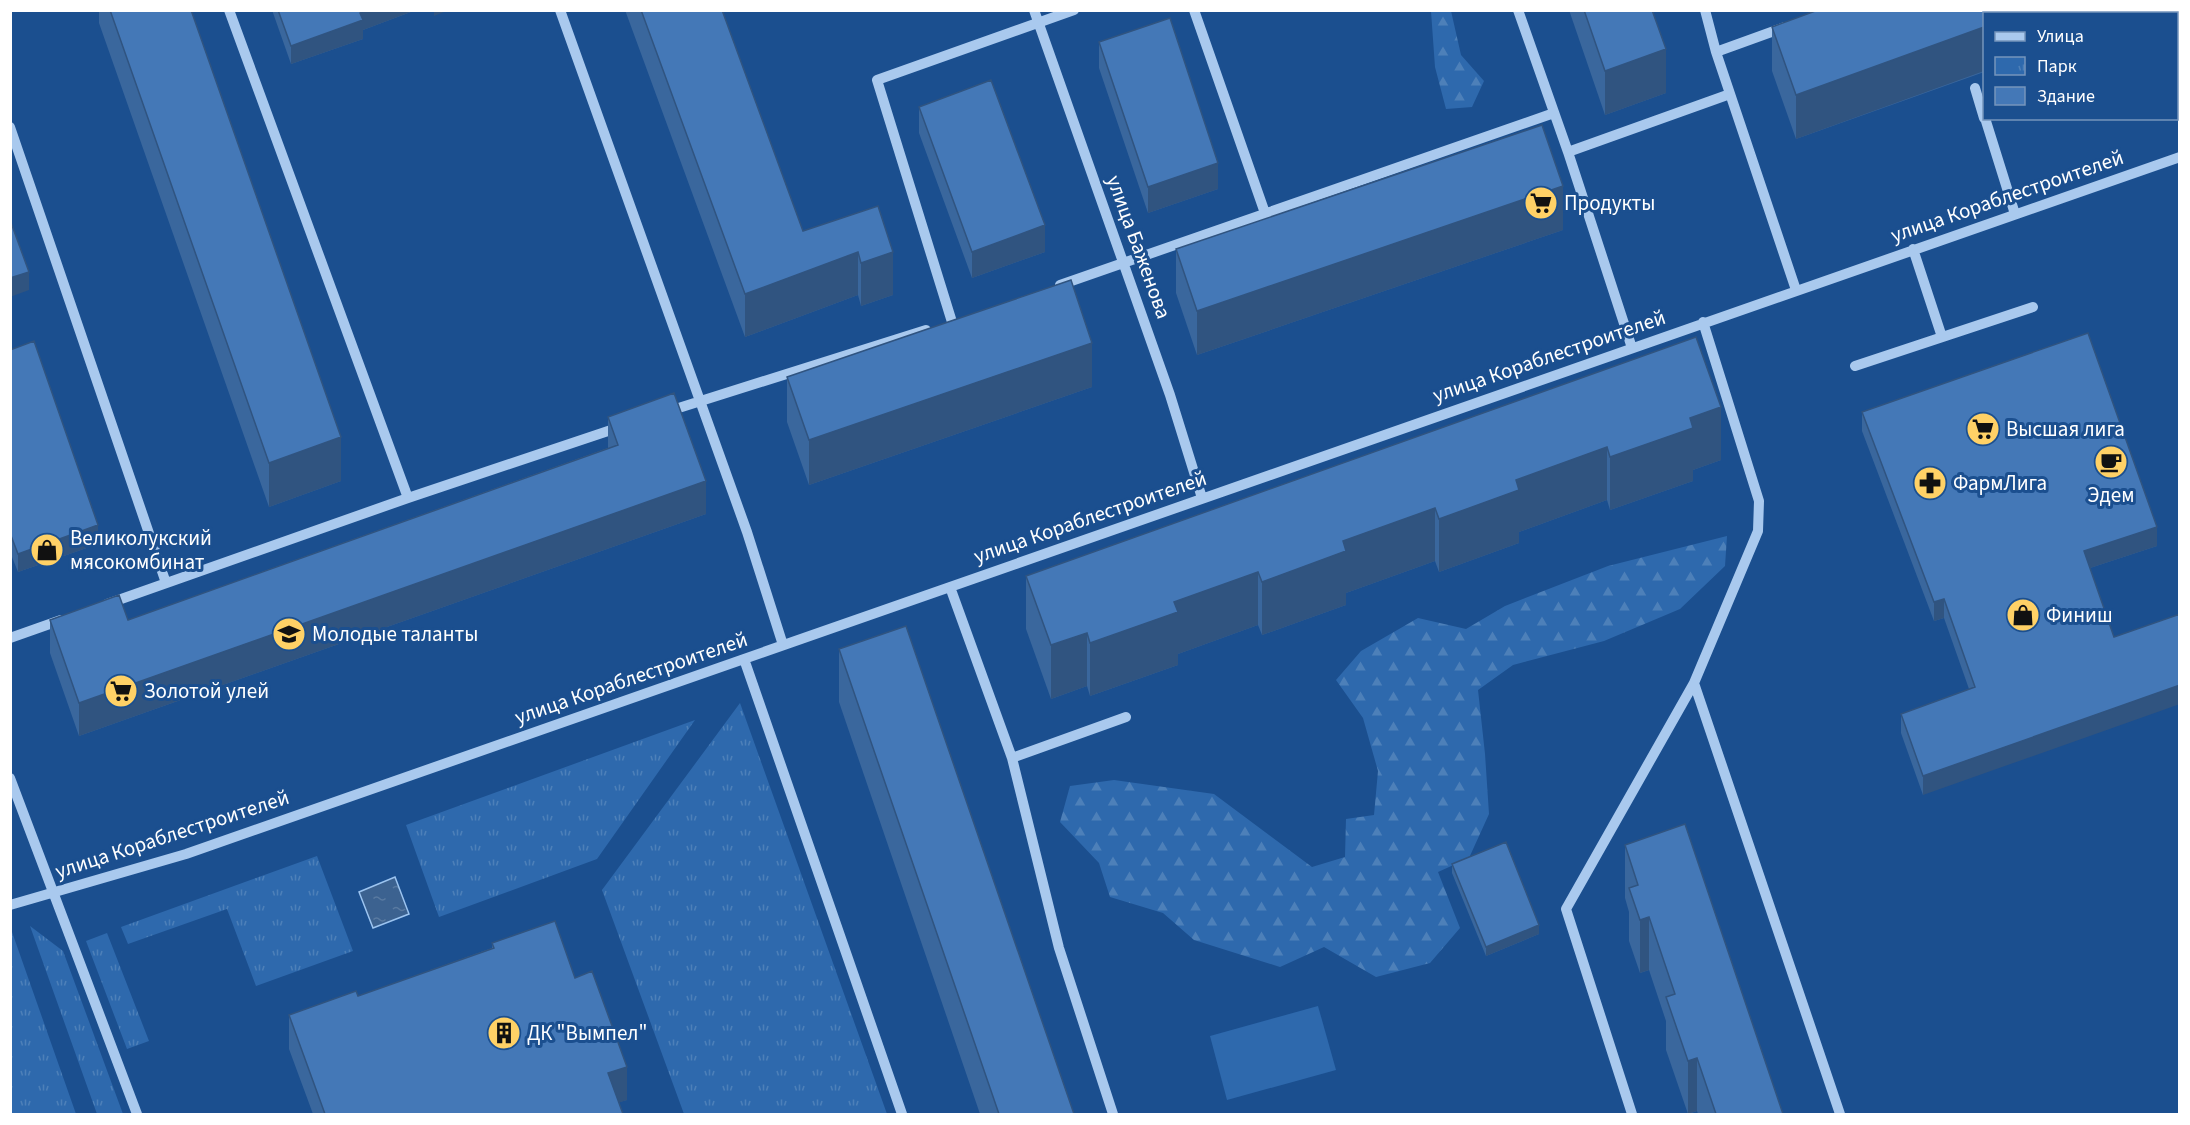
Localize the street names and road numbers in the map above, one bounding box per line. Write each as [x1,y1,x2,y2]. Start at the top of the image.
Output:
street label: улица Кораблестроителей [1887,142,2127,250]
street label: улица Баженова [1099,171,1179,323]
street label: улица Кораблестроителей [1429,302,1669,410]
street label: улица Кораблестроителей [970,463,1210,571]
street label: улица Кораблестроителей [511,624,751,732]
street label: улица Кораблестроителей [51,782,293,886]

